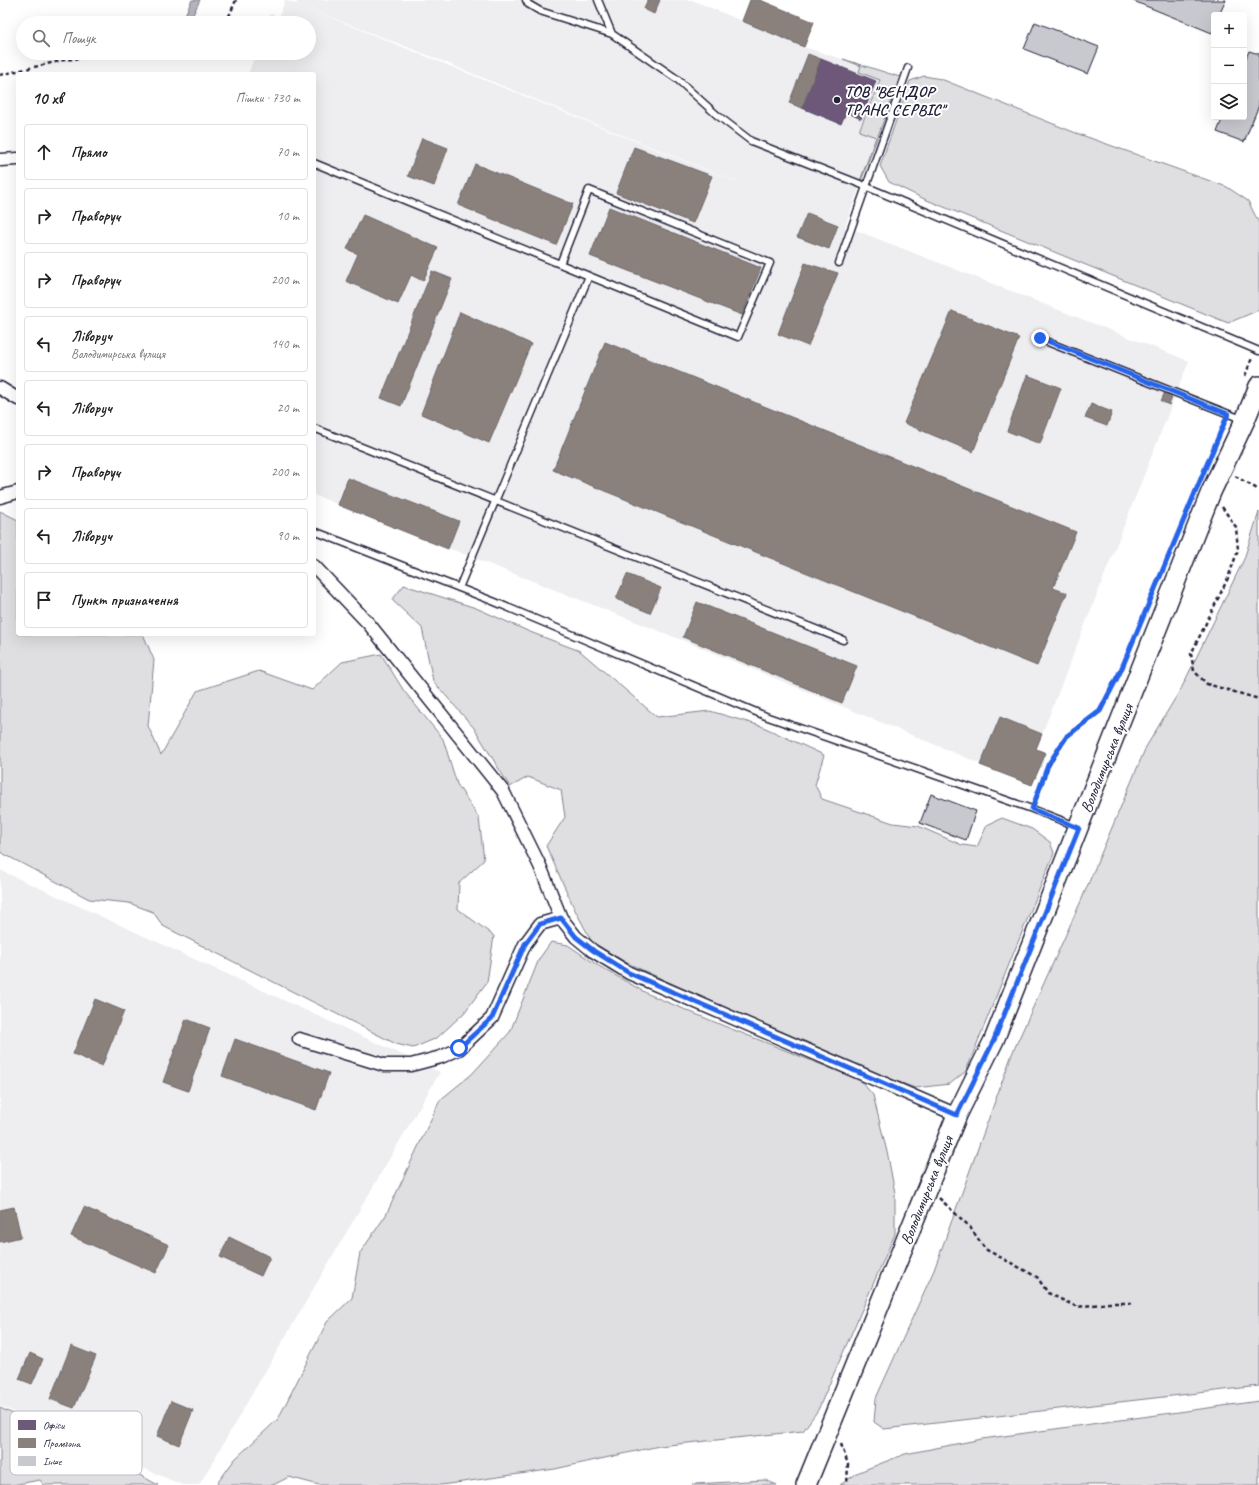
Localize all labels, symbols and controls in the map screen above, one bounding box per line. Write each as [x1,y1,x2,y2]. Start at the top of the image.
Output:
map controls [1211,12,1247,120]
button: + [1211,12,1247,48]
search box [16,16,316,60]
icon: search [30,27,52,49]
text: Пошук [62,29,95,48]
button: − [1211,48,1247,84]
place label: ТОВ "ВЕНДОР ТРАНС СЕРВІС" [845,82,948,120]
button: layers [1211,84,1247,120]
text: 10 хв [32,88,63,109]
text: Пішки · 730 m [236,90,300,106]
marker: ТОВ "ВЕНДОР ТРАНС СЕРВІС" [832,95,842,105]
icon: ahead [33,141,55,163]
text: Прямо [71,143,107,162]
text: 70 m [277,144,299,160]
icon: right [33,205,55,227]
text: Праворуч [71,207,120,226]
text: 10 m [277,208,299,224]
icon: right [33,269,55,291]
text: Праворуч [71,271,120,290]
text: 200 m [271,272,299,288]
text: Ліворуч [71,327,112,346]
route end [1031,329,1049,347]
icon: left [33,333,55,355]
text: 140 m [271,336,299,352]
text: Володимирська вулиця [71,346,165,362]
icon: left [33,397,55,419]
text: Ліворуч [71,399,112,418]
text: 20 m [277,400,299,416]
icon: right [33,461,55,483]
text: Праворуч [71,463,120,482]
text: 200 m [271,464,299,480]
icon: left [33,525,55,547]
text: Ліворуч [71,527,112,546]
text: 90 m [277,528,299,544]
icon: arrive [33,589,55,611]
text: Пункт призначення [71,591,178,610]
street label: Володимирська вулиця [1076,700,1138,816]
route start [450,1039,468,1057]
street label: Володимирська вулиця [896,1132,958,1248]
legend [10,1411,142,1475]
text: Офіси [43,1418,65,1432]
text: Промзона [43,1436,82,1450]
text: Інше [43,1454,63,1468]

